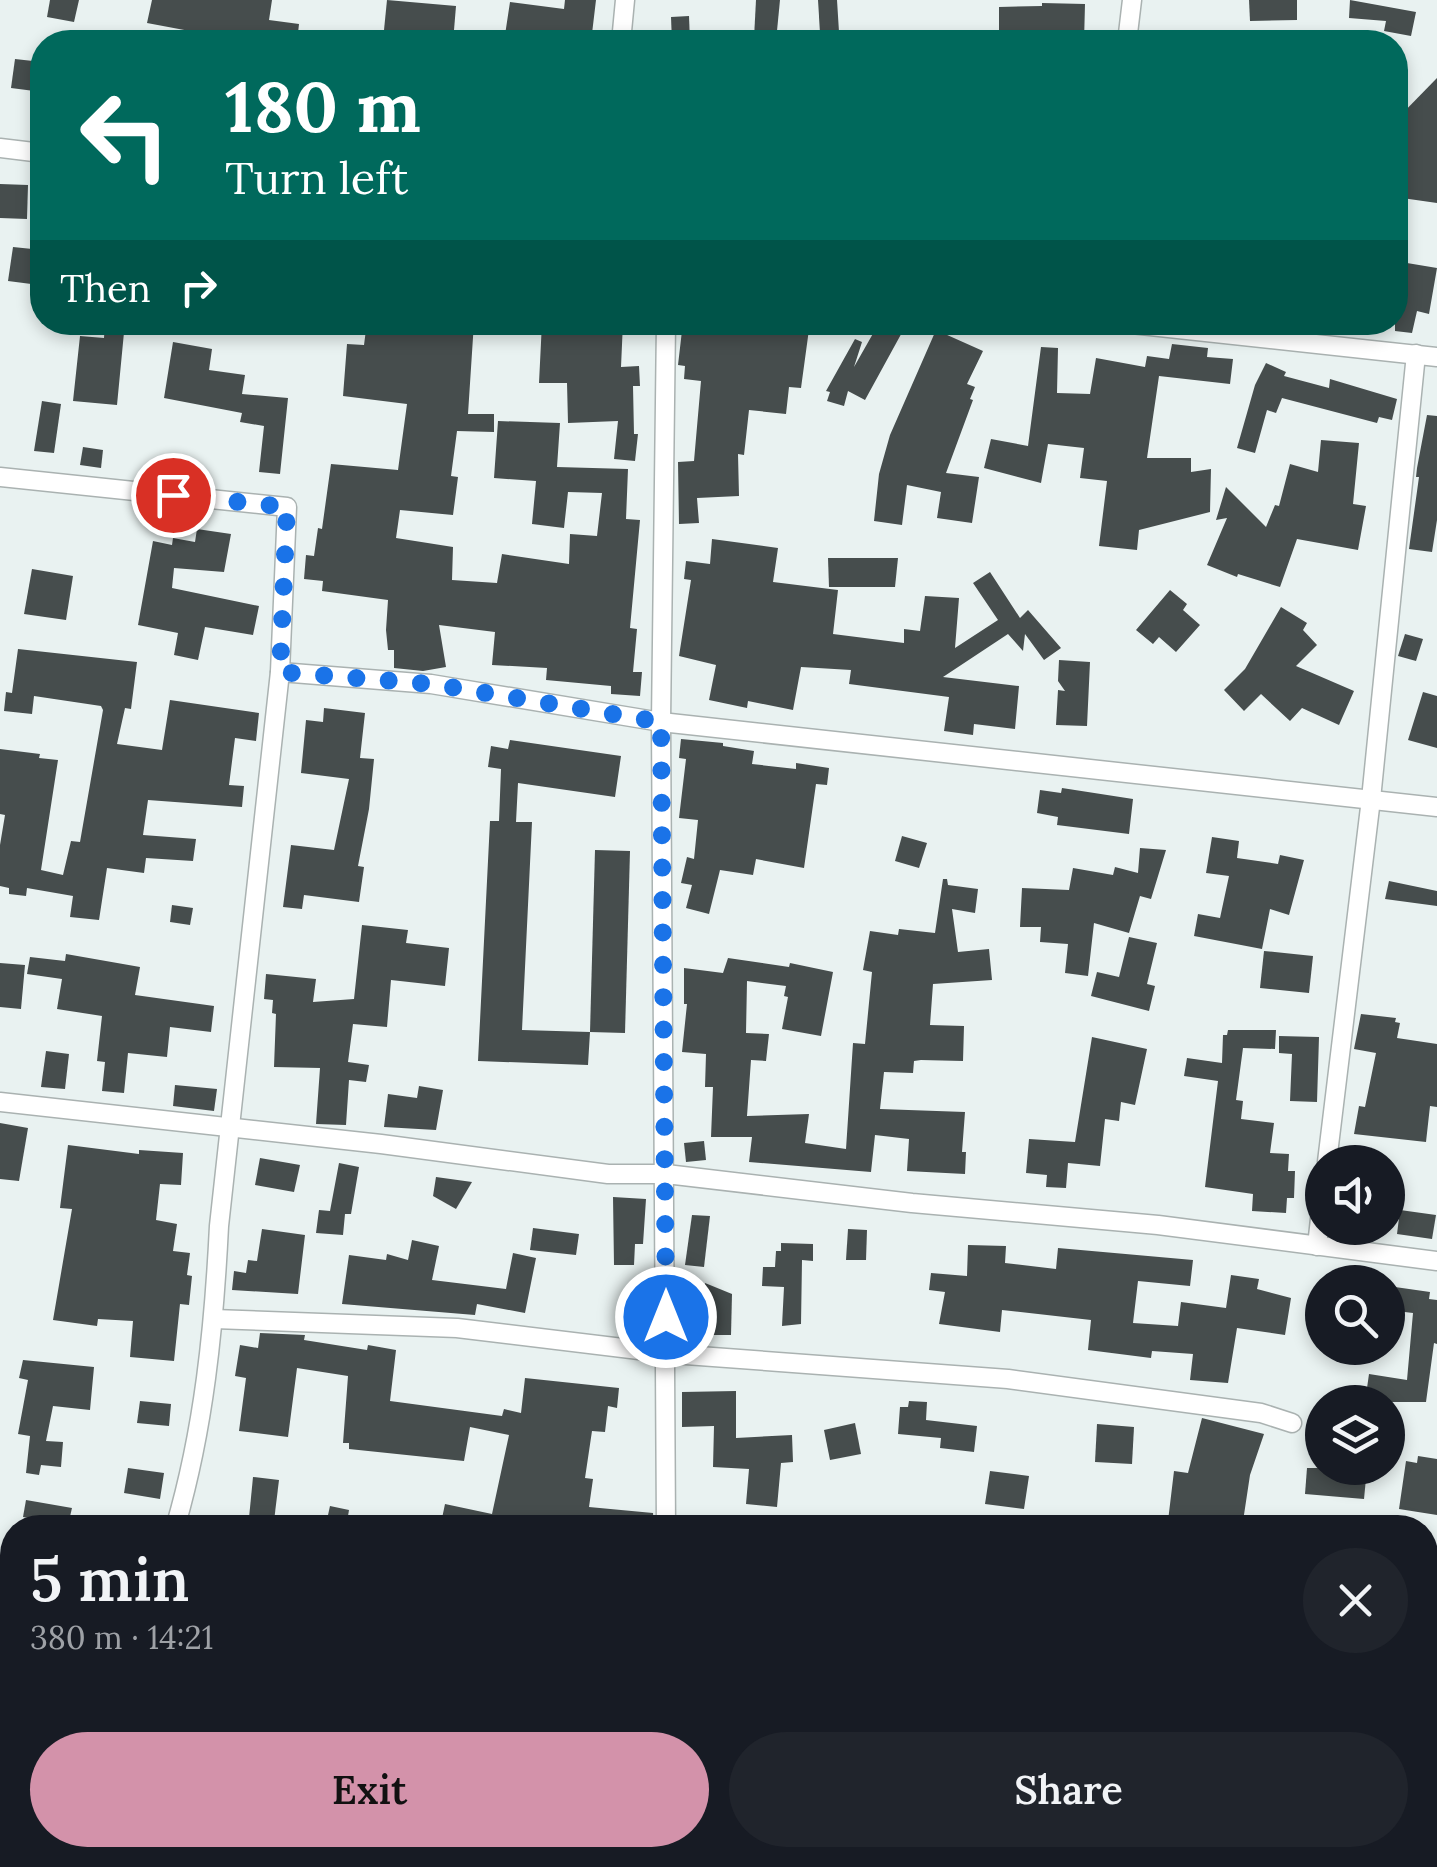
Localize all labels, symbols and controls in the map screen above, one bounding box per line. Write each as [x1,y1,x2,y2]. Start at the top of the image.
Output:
text: 180 m [225,62,421,151]
icon: left [60,70,190,200]
text: Turn left [225,149,408,206]
icon: right [171,260,226,315]
text: Then [60,264,151,312]
pin [131,453,216,538]
icon: arrive [146,468,201,523]
map controls [1305,1145,1405,1485]
button: sound [1305,1145,1405,1245]
position arrow [614,1265,718,1369]
button: search [1305,1265,1405,1365]
button: layers [1305,1385,1405,1485]
text: 5 min [30,1541,189,1617]
button: close [1303,1548,1408,1653]
text: 380 m · 14:21 [30,1617,213,1658]
button: Exit [30,1732,709,1847]
button: Share [729,1732,1408,1847]

